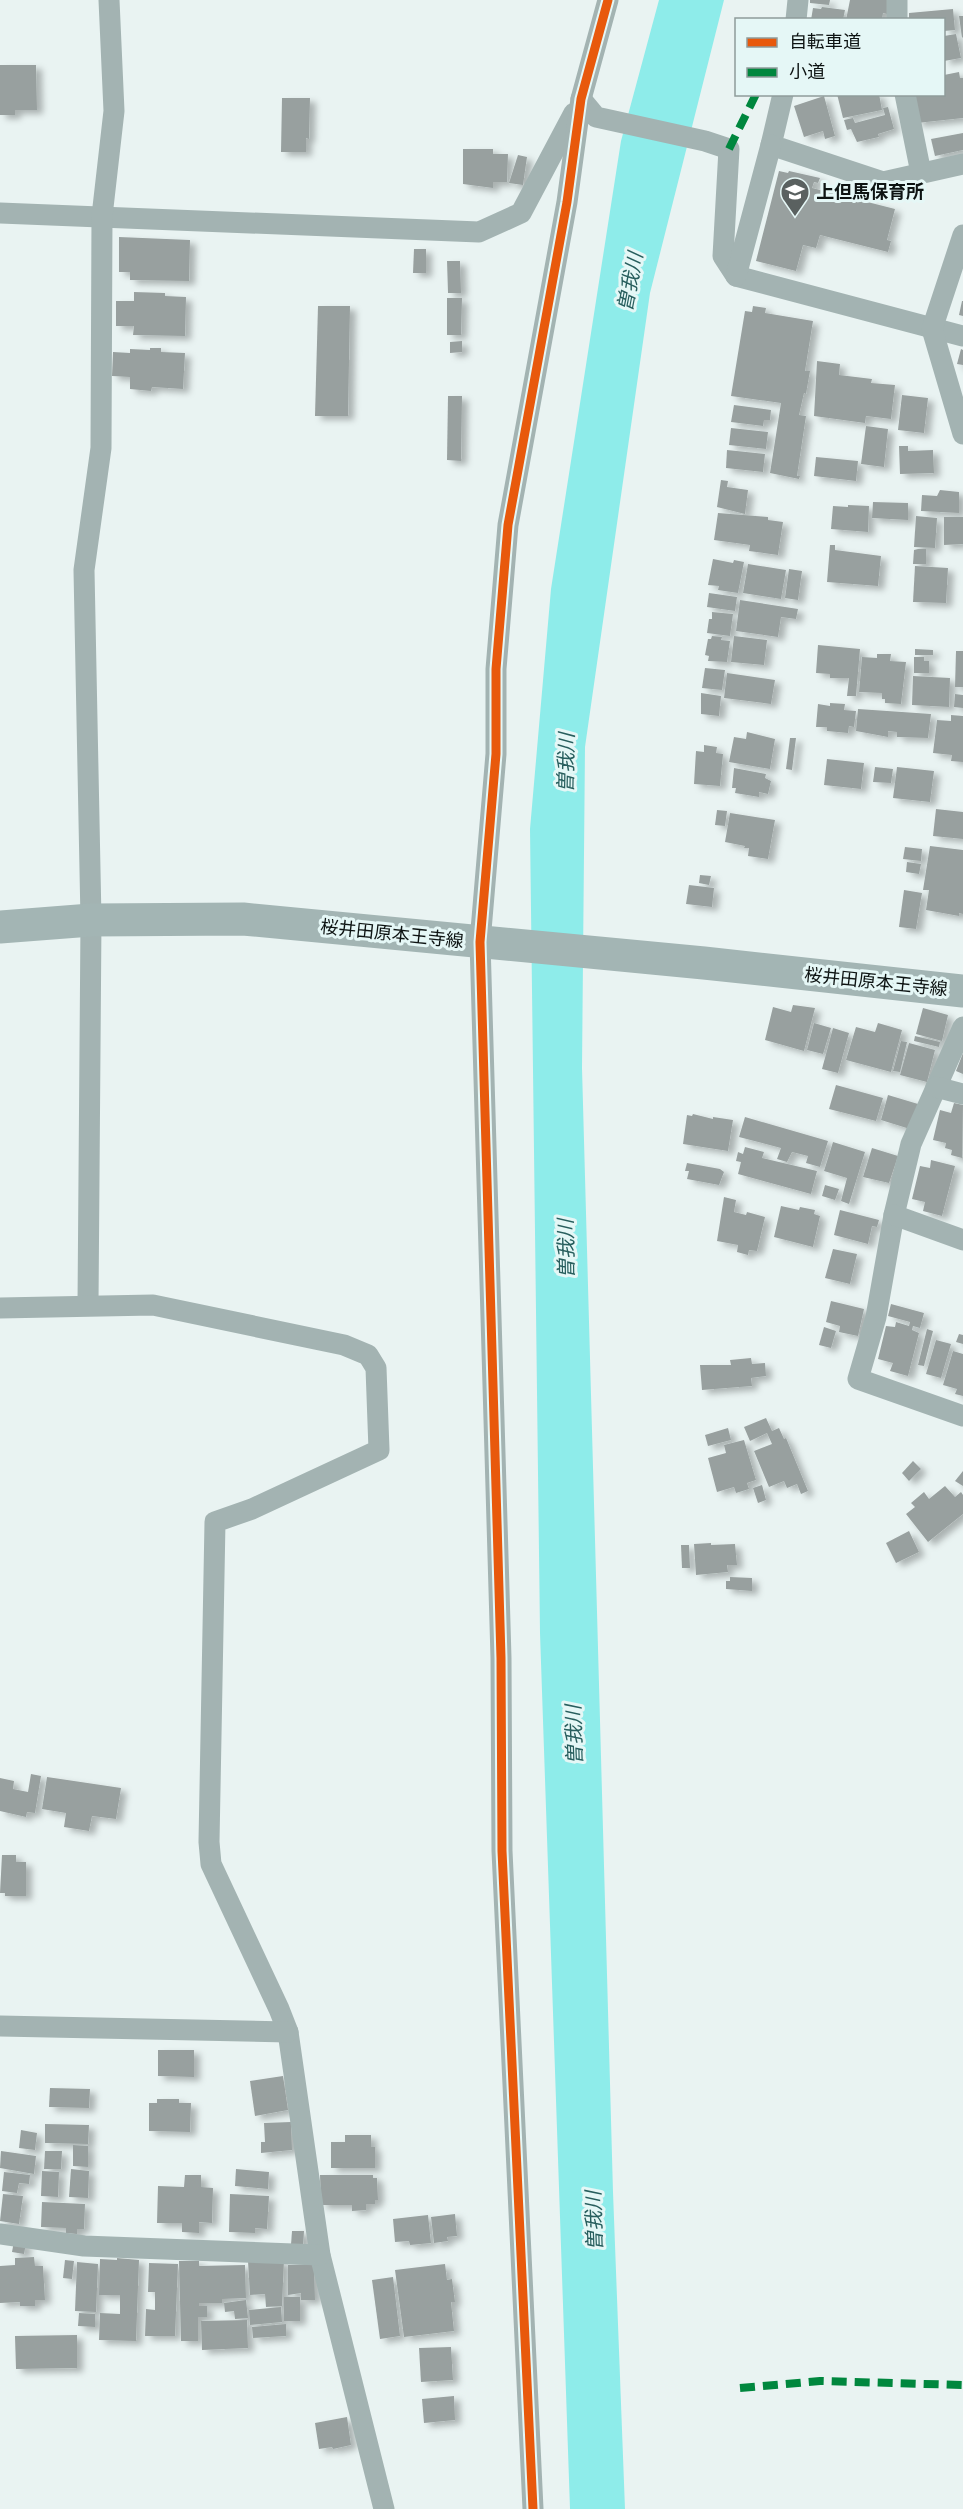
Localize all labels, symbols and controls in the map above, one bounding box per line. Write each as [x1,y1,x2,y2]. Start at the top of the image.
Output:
legend [735,18,945,96]
text: 自転車道 [789,31,861,52]
text: 小道 [789,61,825,82]
school or university icon: 上但馬保育所 [779,176,811,218]
place label: 上但馬保育所 [816,181,924,202]
water label: 曽我川 [612,248,648,314]
water label: 曽我川 [553,731,579,793]
street label: 桜井田原本王寺線 [319,916,465,951]
street label: 桜井田原本王寺線 [803,964,949,999]
water label: 曽我川 [553,1217,579,1279]
water label: 曽我川 [561,1703,587,1765]
water label: 曽我川 [581,2189,607,2251]

